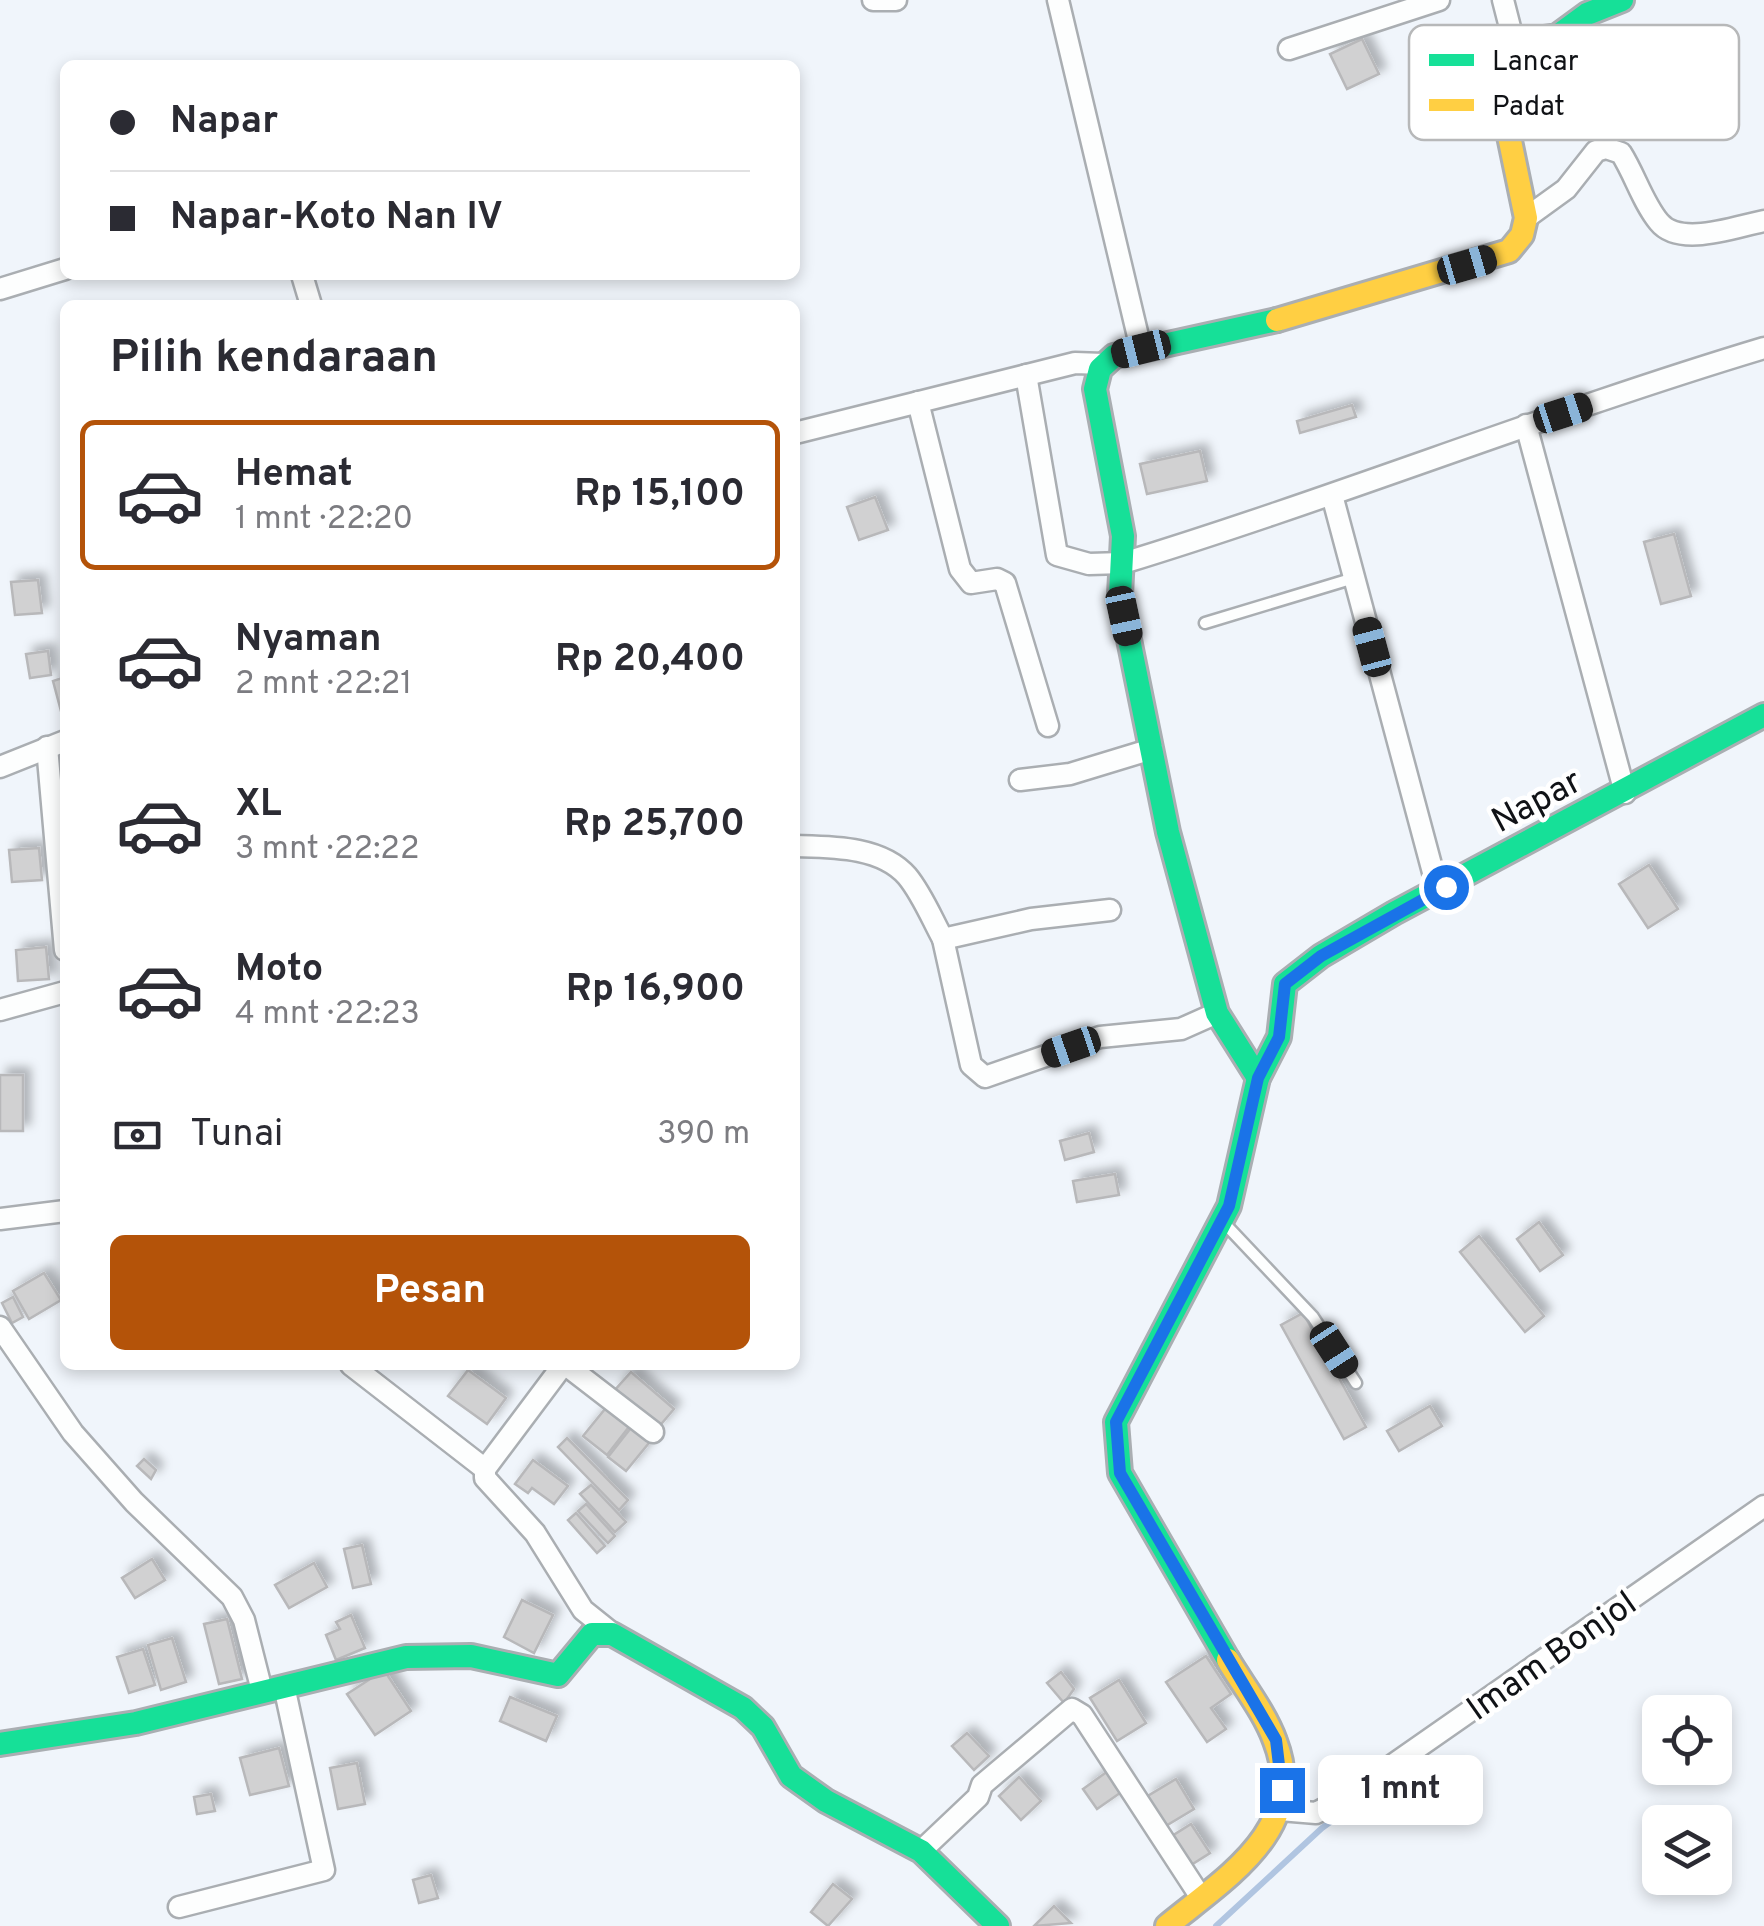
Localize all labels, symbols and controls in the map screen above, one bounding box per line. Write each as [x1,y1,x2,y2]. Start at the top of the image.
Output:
legend [1409,25,1739,140]
text: Lancar [1492,45,1579,81]
text: Padat [1492,90,1565,126]
text: Napar [170,98,278,147]
text: Napar-Koto Nan IV [170,194,503,243]
car [1434,242,1500,288]
car [1108,327,1174,371]
text: Pilih kendaraan [110,331,438,388]
car [1530,389,1596,437]
icon: car [115,450,205,540]
text: Hemat [235,451,353,500]
text: Rp 15,100 [574,471,745,520]
text: 1 mnt · 22:20 [235,500,413,540]
car [1103,584,1145,648]
car [1350,614,1394,680]
icon: car [115,615,205,705]
text: Nyaman [235,616,382,665]
text: Rp 20,400 [555,636,745,685]
text: 2 mnt · 22:21 [235,665,412,705]
street label: Napar [1485,761,1590,844]
icon: car [115,780,205,870]
text: XL [235,781,282,830]
text: Rp 25,700 [564,801,745,850]
text: 3 mnt · 22:22 [235,830,420,870]
route start [1424,865,1469,910]
icon: car [115,945,205,1035]
text: Moto [235,946,323,995]
text: Rp 16,900 [566,966,745,1015]
text: 4 mnt · 22:23 [235,995,420,1035]
car [1038,1023,1104,1071]
icon: cash [110,1108,165,1163]
text: Tunai [190,1111,284,1160]
text: 390 m [657,1115,750,1155]
button: Pesan [110,1235,750,1350]
car [1305,1317,1363,1383]
street label: Imam Bonjol [1459,1583,1646,1732]
map controls [1642,1695,1732,1895]
button: locate [1642,1695,1732,1785]
callout: 1 mnt [1317,1755,1482,1825]
route end [1260,1768,1305,1813]
text: 1 mnt [1360,1770,1441,1810]
button: layers [1642,1805,1732,1895]

